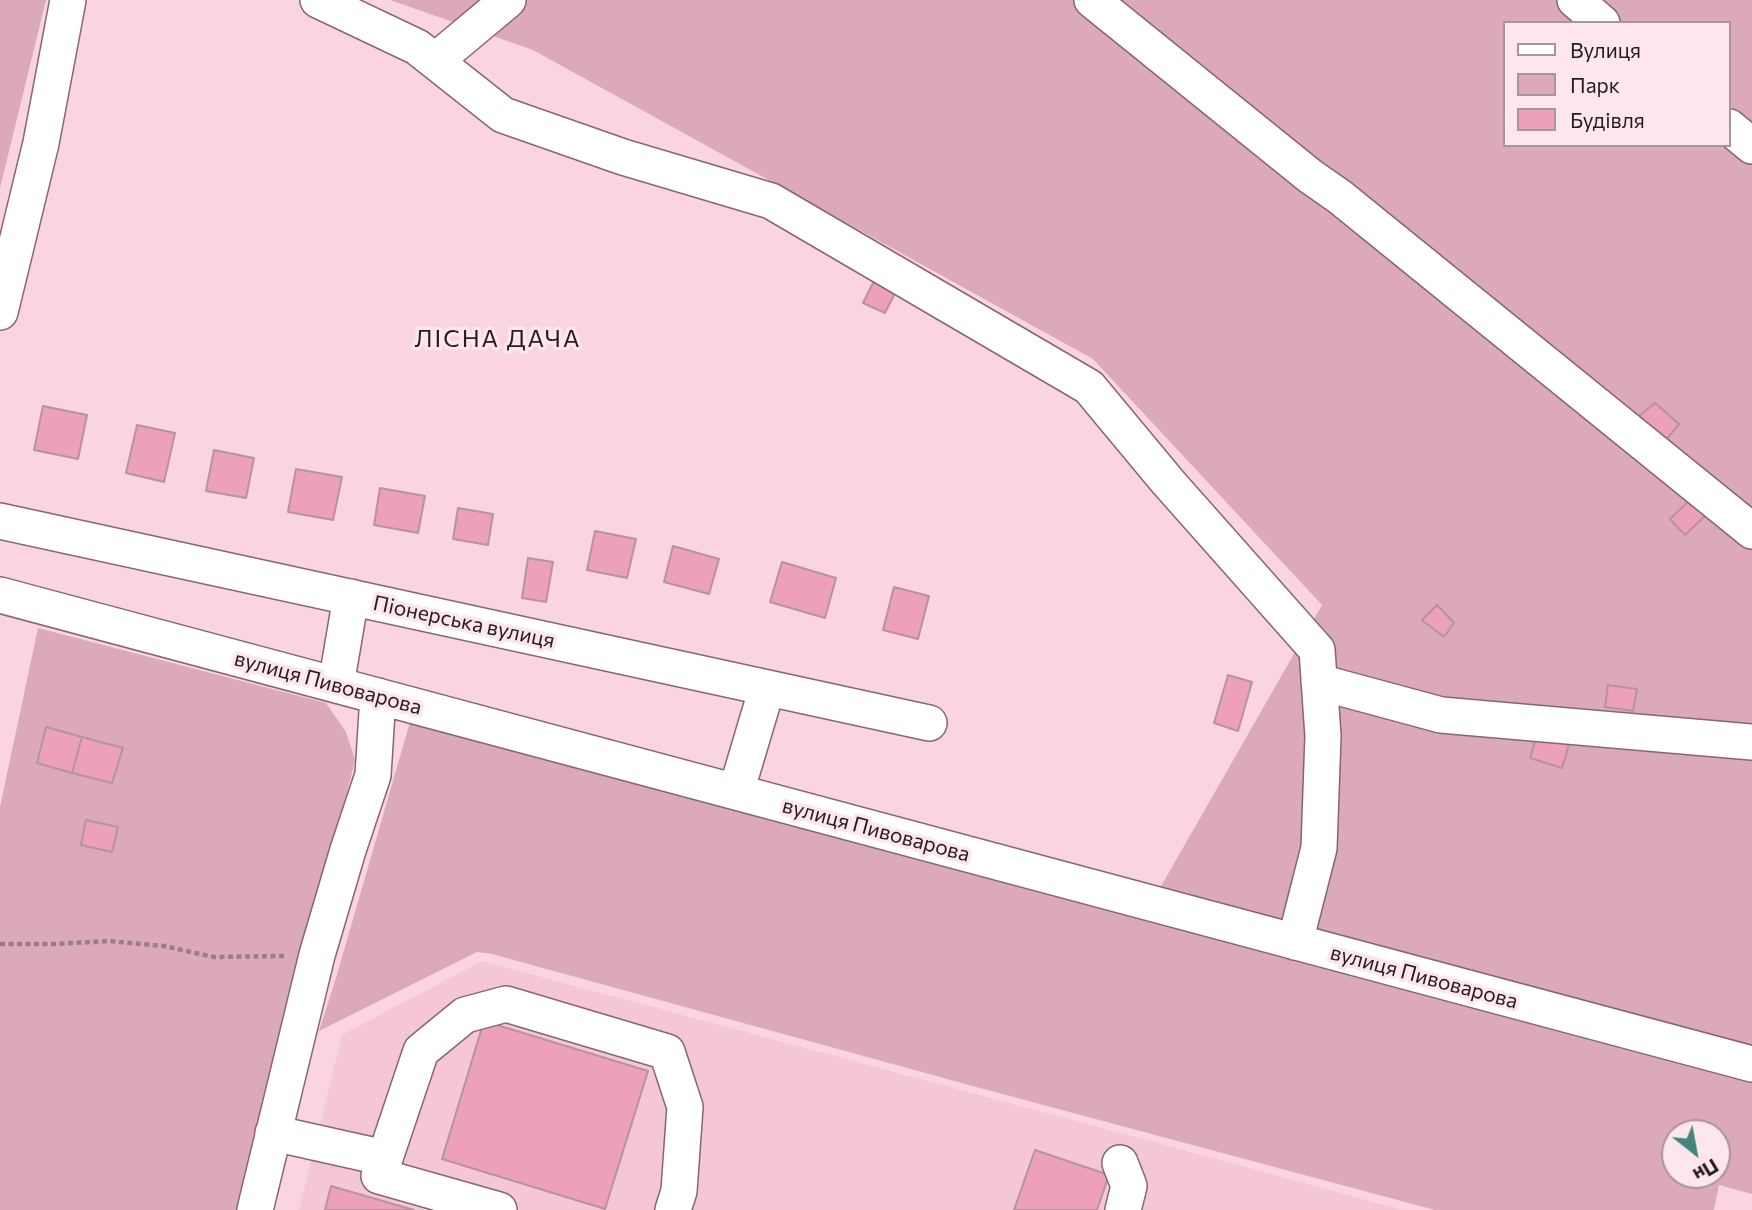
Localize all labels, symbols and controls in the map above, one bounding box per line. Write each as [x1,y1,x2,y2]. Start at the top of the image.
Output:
legend [1504,21,1731,147]
text: Вулиця [1570,37,1641,62]
text: Парк [1570,72,1620,97]
text: Будівля [1570,107,1645,132]
district label: ЛІСНА ДАЧА [416,325,580,353]
street label: Піонерська вулиця [371,590,557,654]
street label: вулиця Пивоварова [232,646,424,720]
street label: вулиця Пивоварова [780,793,972,867]
street label: вулиця Пивоварова [1328,940,1520,1014]
north arrow [1661,1119,1731,1189]
text: Пн [1689,1154,1723,1187]

